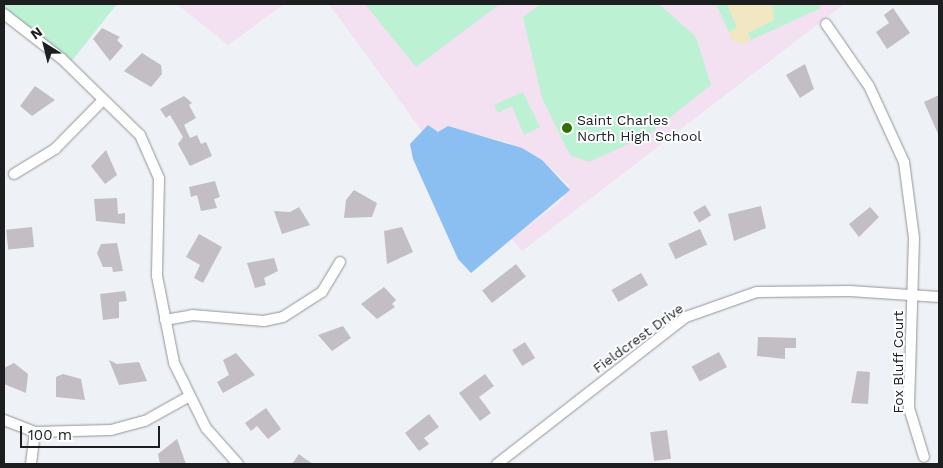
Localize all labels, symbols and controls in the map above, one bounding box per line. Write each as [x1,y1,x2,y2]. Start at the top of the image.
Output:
north arrow [20,20,70,70]
text: N [27,23,45,42]
place label: Saint Charles North High School [577,112,702,144]
marker: Saint Charles North High School [561,122,573,134]
street label: Fieldcrest Drive [590,300,686,376]
street label: Fox Bluff Court [890,310,906,414]
scale bar [22,416,162,448]
text: 100 m [28,426,72,444]

